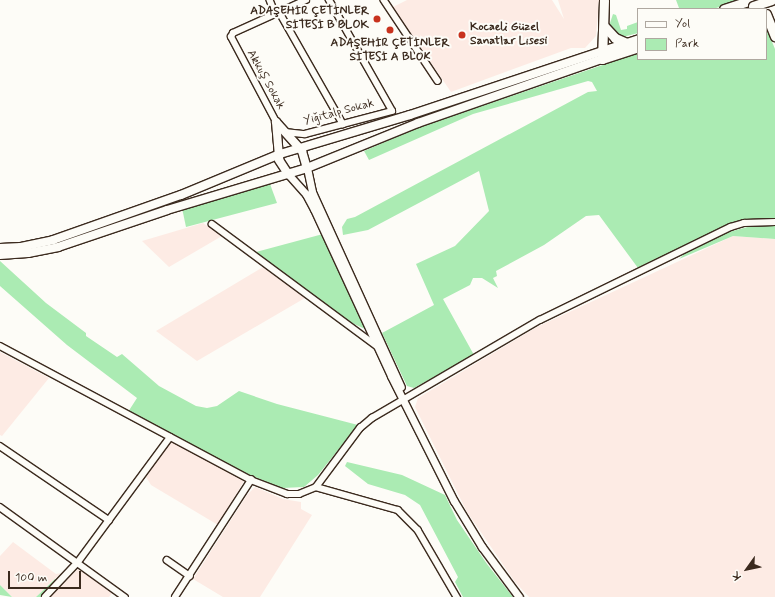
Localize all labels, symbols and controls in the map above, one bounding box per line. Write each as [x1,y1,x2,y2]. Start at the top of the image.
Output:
place label: ADAŞEHİR ÇETİNLER SİTESİ B BLOK [250,5,369,33]
legend [637,8,767,60]
marker: ADAŞEHİR ÇETİNLER SİTESİ B BLOK [372,14,382,24]
text: Yol [675,16,690,32]
place label: Kocaeli Güzel Sanatlar Lisesi [470,21,547,49]
marker: ADAŞEHİR ÇETİNLER SİTESİ A BLOK [385,25,395,35]
marker: Kocaeli Güzel Sanatlar Lisesi [457,30,467,40]
text: Park [675,36,699,52]
place label: ADAŞEHİR ÇETİNLER SİTESİ A BLOK [331,37,449,65]
street label: Akkuş Sokak [243,48,287,112]
street label: Yiğitalp Sokak [302,97,376,129]
north arrow [727,549,767,589]
scale bar [10,563,83,589]
text: K [729,568,745,583]
text: 100 m [15,570,47,586]

